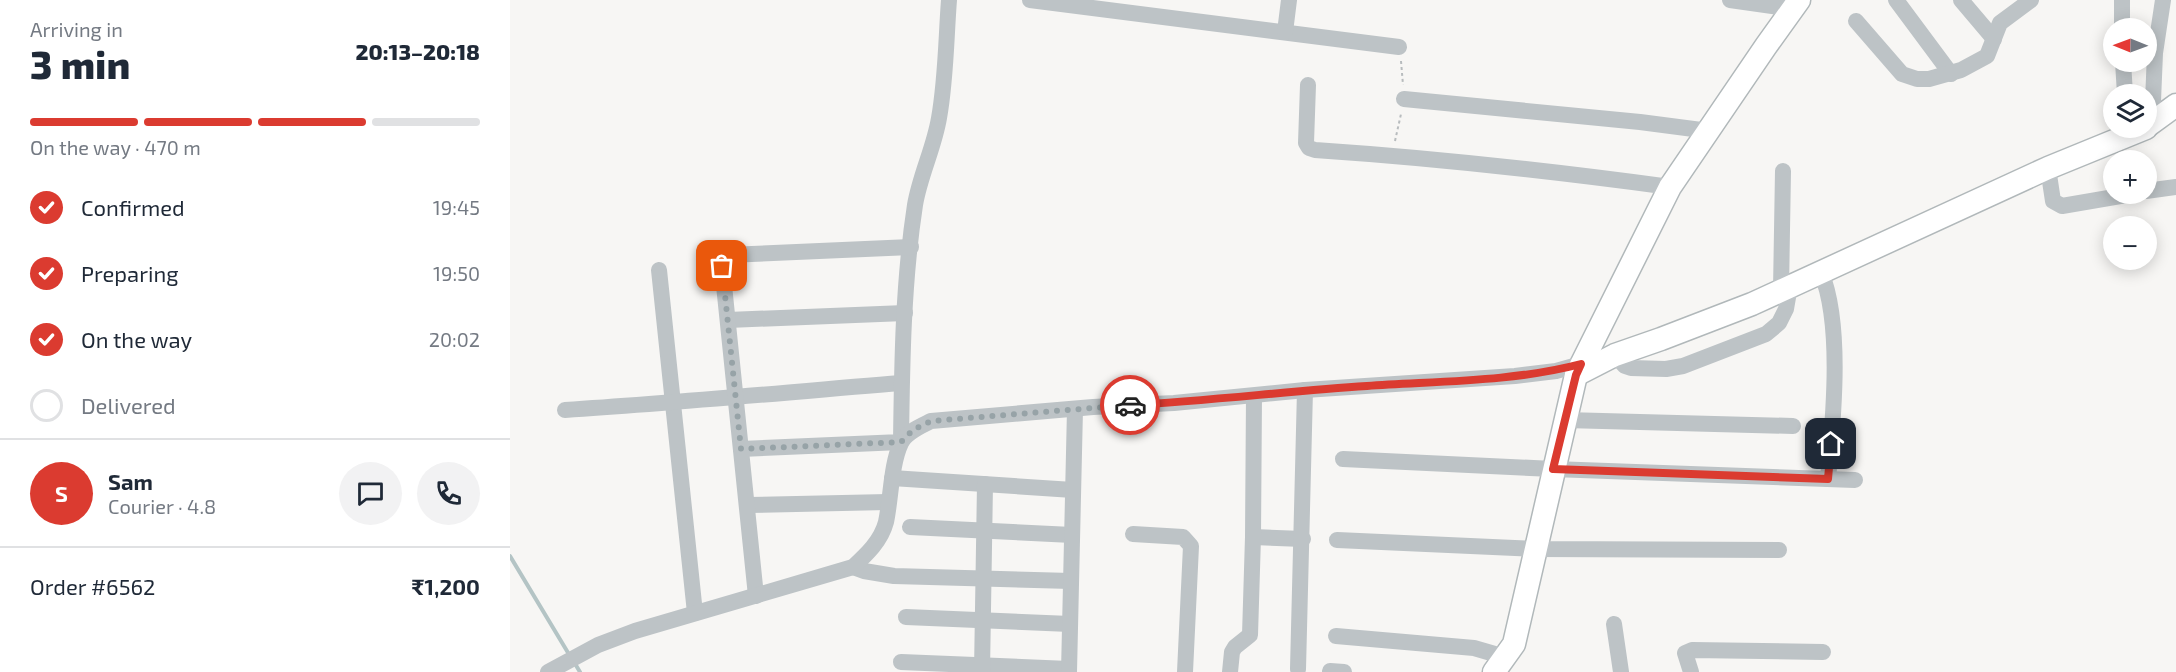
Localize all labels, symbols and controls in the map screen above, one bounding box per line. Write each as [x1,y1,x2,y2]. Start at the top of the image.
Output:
text: Arriving in [30,17,123,41]
north arrow [2103,18,2157,72]
map controls [2103,18,2157,270]
text: 20:13–20:18 [355,38,480,64]
text: 3 min [30,40,130,87]
button: layers [2103,84,2157,138]
text: On the way · 470 m [30,135,201,159]
button: + [2103,150,2157,204]
icon: check [30,191,63,224]
text: Confirmed [81,194,185,220]
text: 19:45 [433,195,480,219]
button: − [2103,216,2157,270]
pin [696,240,747,291]
icon: bag [705,249,738,282]
icon: check [30,257,63,290]
text: Preparing [81,260,179,286]
text: 19:50 [433,261,480,285]
icon: check [30,323,63,356]
text: On the way [81,326,192,352]
text: 20:02 [429,327,480,351]
courier [1100,375,1160,435]
icon: car [1114,389,1147,422]
text: Delivered [81,392,176,418]
pin [1805,418,1856,469]
icon: home [1814,427,1847,460]
button: chat [339,462,402,525]
button: phone [417,462,480,525]
text: Sam [108,468,153,494]
text: S [55,480,68,506]
text: Courier · 4.8 [108,494,216,518]
text: Order #6562 [30,573,155,599]
text: ₹1,200 [412,573,480,599]

